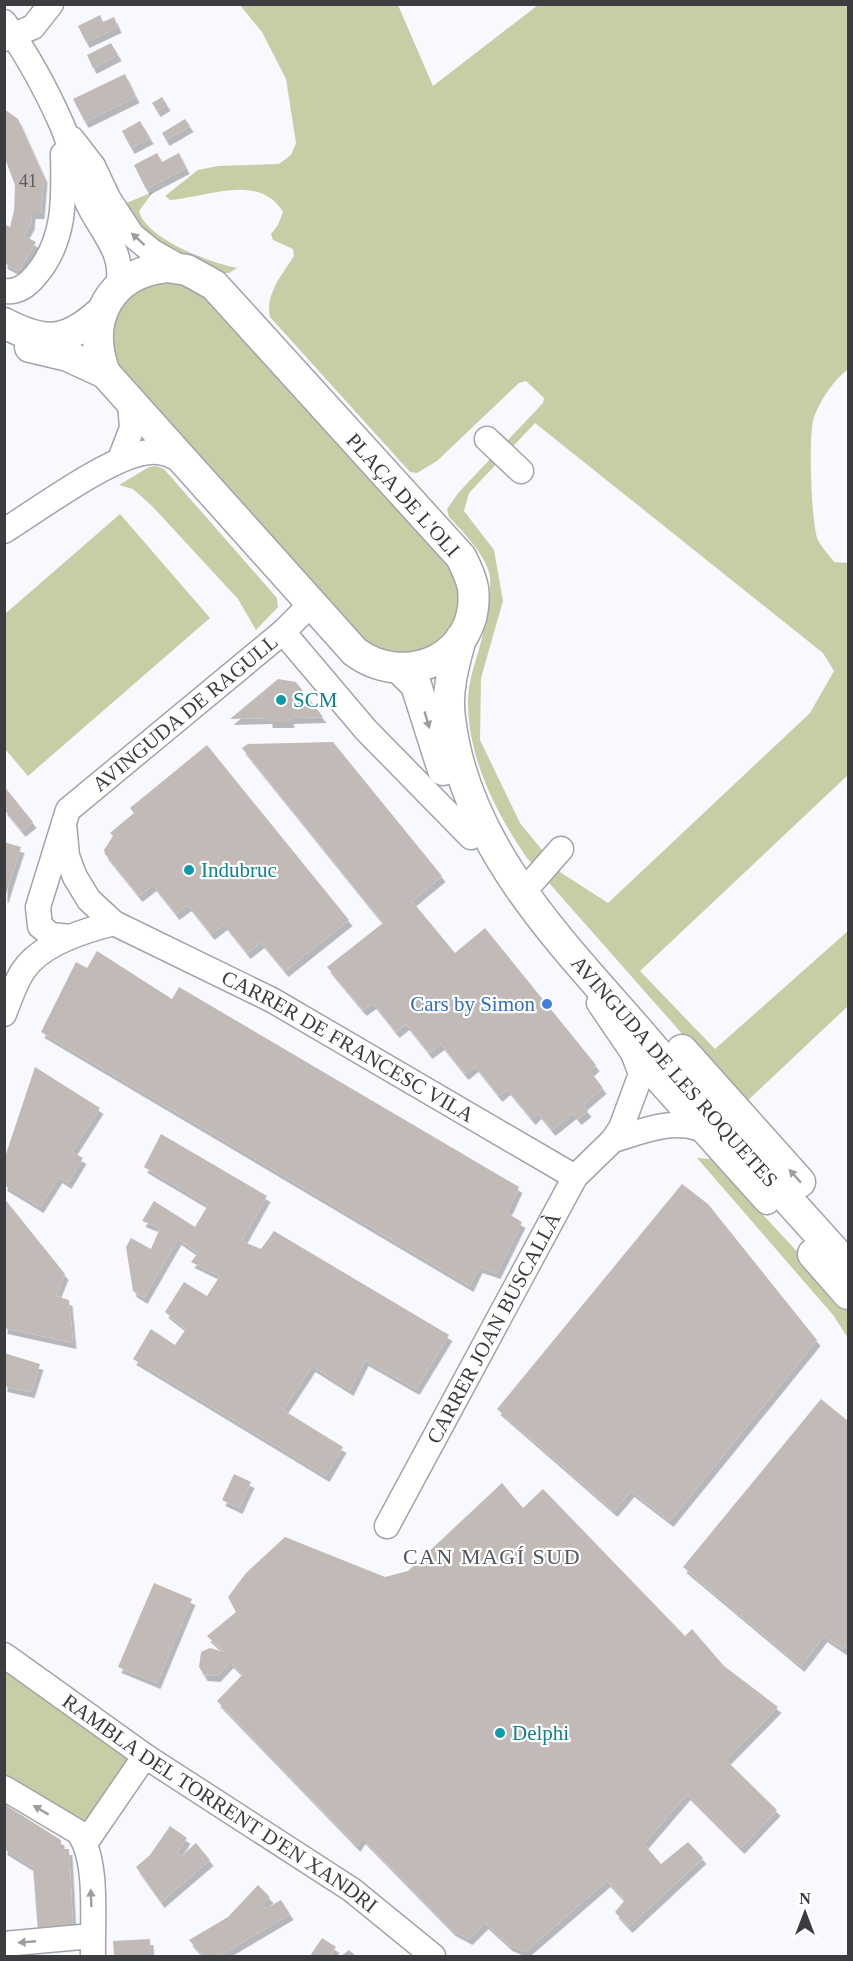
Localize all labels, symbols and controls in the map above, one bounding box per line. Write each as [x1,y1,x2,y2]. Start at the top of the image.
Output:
house number: 41 [19,171,37,191]
one-way arrow [130,232,145,246]
street label: PLAÇA DE L'OLI [341,428,465,562]
street label: AVINGUDA DE RAGULL [88,629,283,797]
place label: SCM [293,688,338,712]
marker: SCM [274,693,288,707]
one-way arrow [423,711,432,729]
place label: Indubruc [201,858,277,882]
marker: Indubruc [182,863,196,877]
street label: AVINGUDA DE LES ROQUETES [566,951,783,1192]
street label: CARRER DE FRANCESC VILA [218,965,479,1128]
place label: Cars by Simon [410,992,535,1016]
marker: Cars by Simon [540,997,554,1011]
one-way arrow [789,1169,802,1184]
street label: CARRER JOAN BUSCALLÀ [422,1207,566,1448]
district label: CAN MAGÍ SUD [403,1544,581,1569]
street label: RAMBLA DEL TORRENT D'EN XANDRI [58,1689,382,1918]
place label: Delphi [512,1721,569,1745]
marker: Delphi [493,1726,507,1740]
one-way arrow [33,1804,49,1815]
north arrow [775,1883,835,1943]
one-way arrow [86,1889,96,1908]
text: N [799,1890,811,1907]
one-way arrow [18,1937,37,1947]

